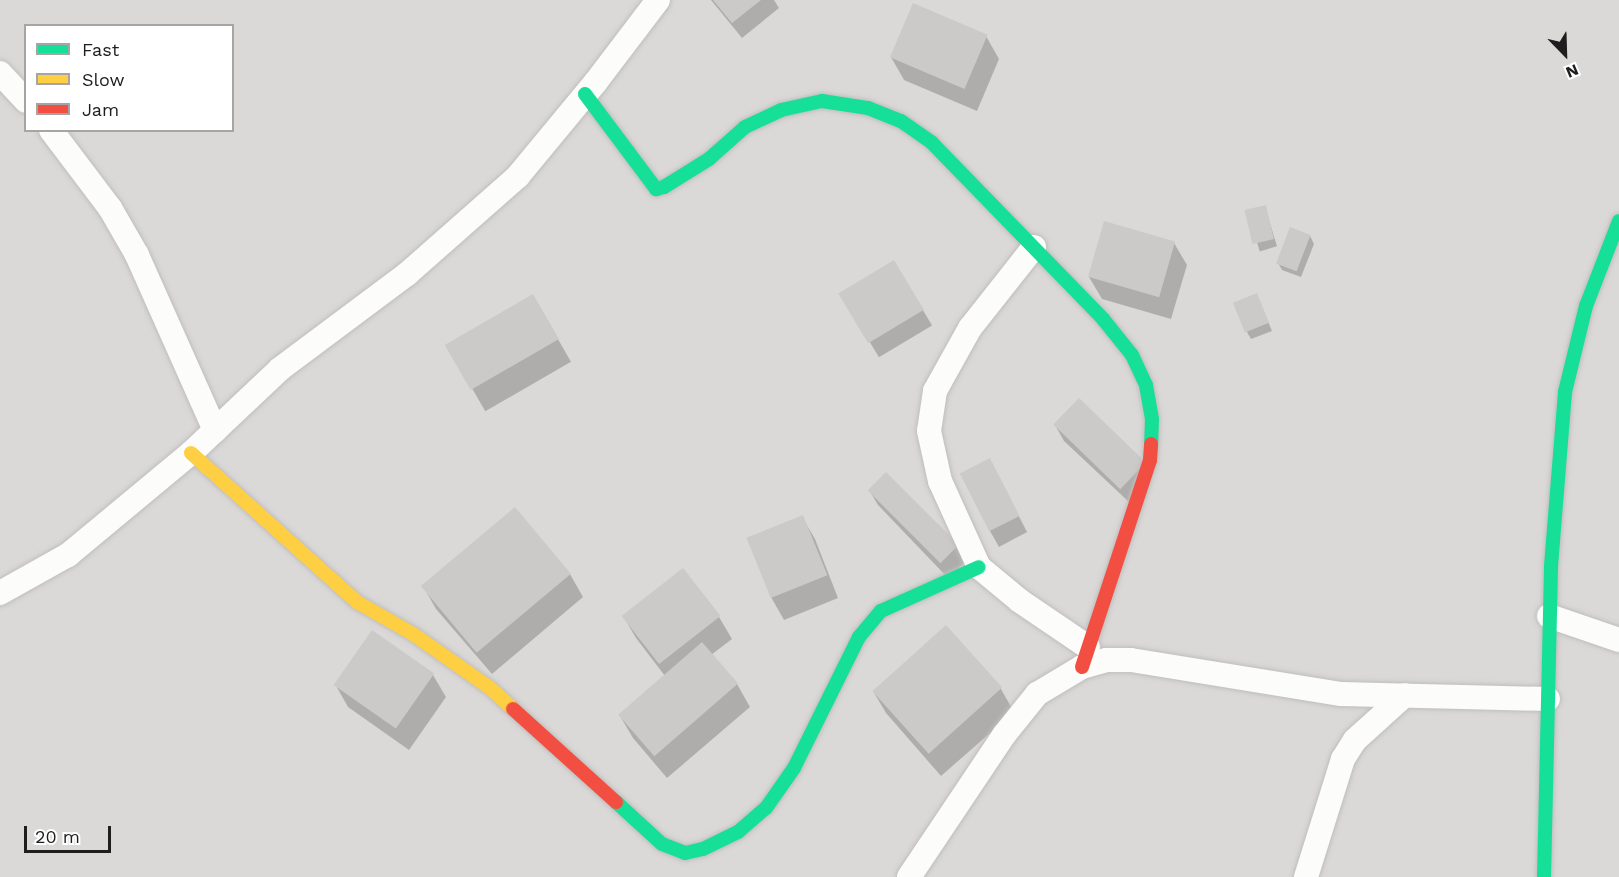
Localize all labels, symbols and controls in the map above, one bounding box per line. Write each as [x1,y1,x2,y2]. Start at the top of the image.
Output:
legend [24,24,234,132]
north arrow [1535,24,1595,84]
text: Fast [82,39,119,60]
text: N [1563,60,1581,82]
text: Slow [82,69,125,90]
text: Jam [82,99,119,120]
scale bar [27,814,114,852]
text: 20 m [35,826,80,847]

